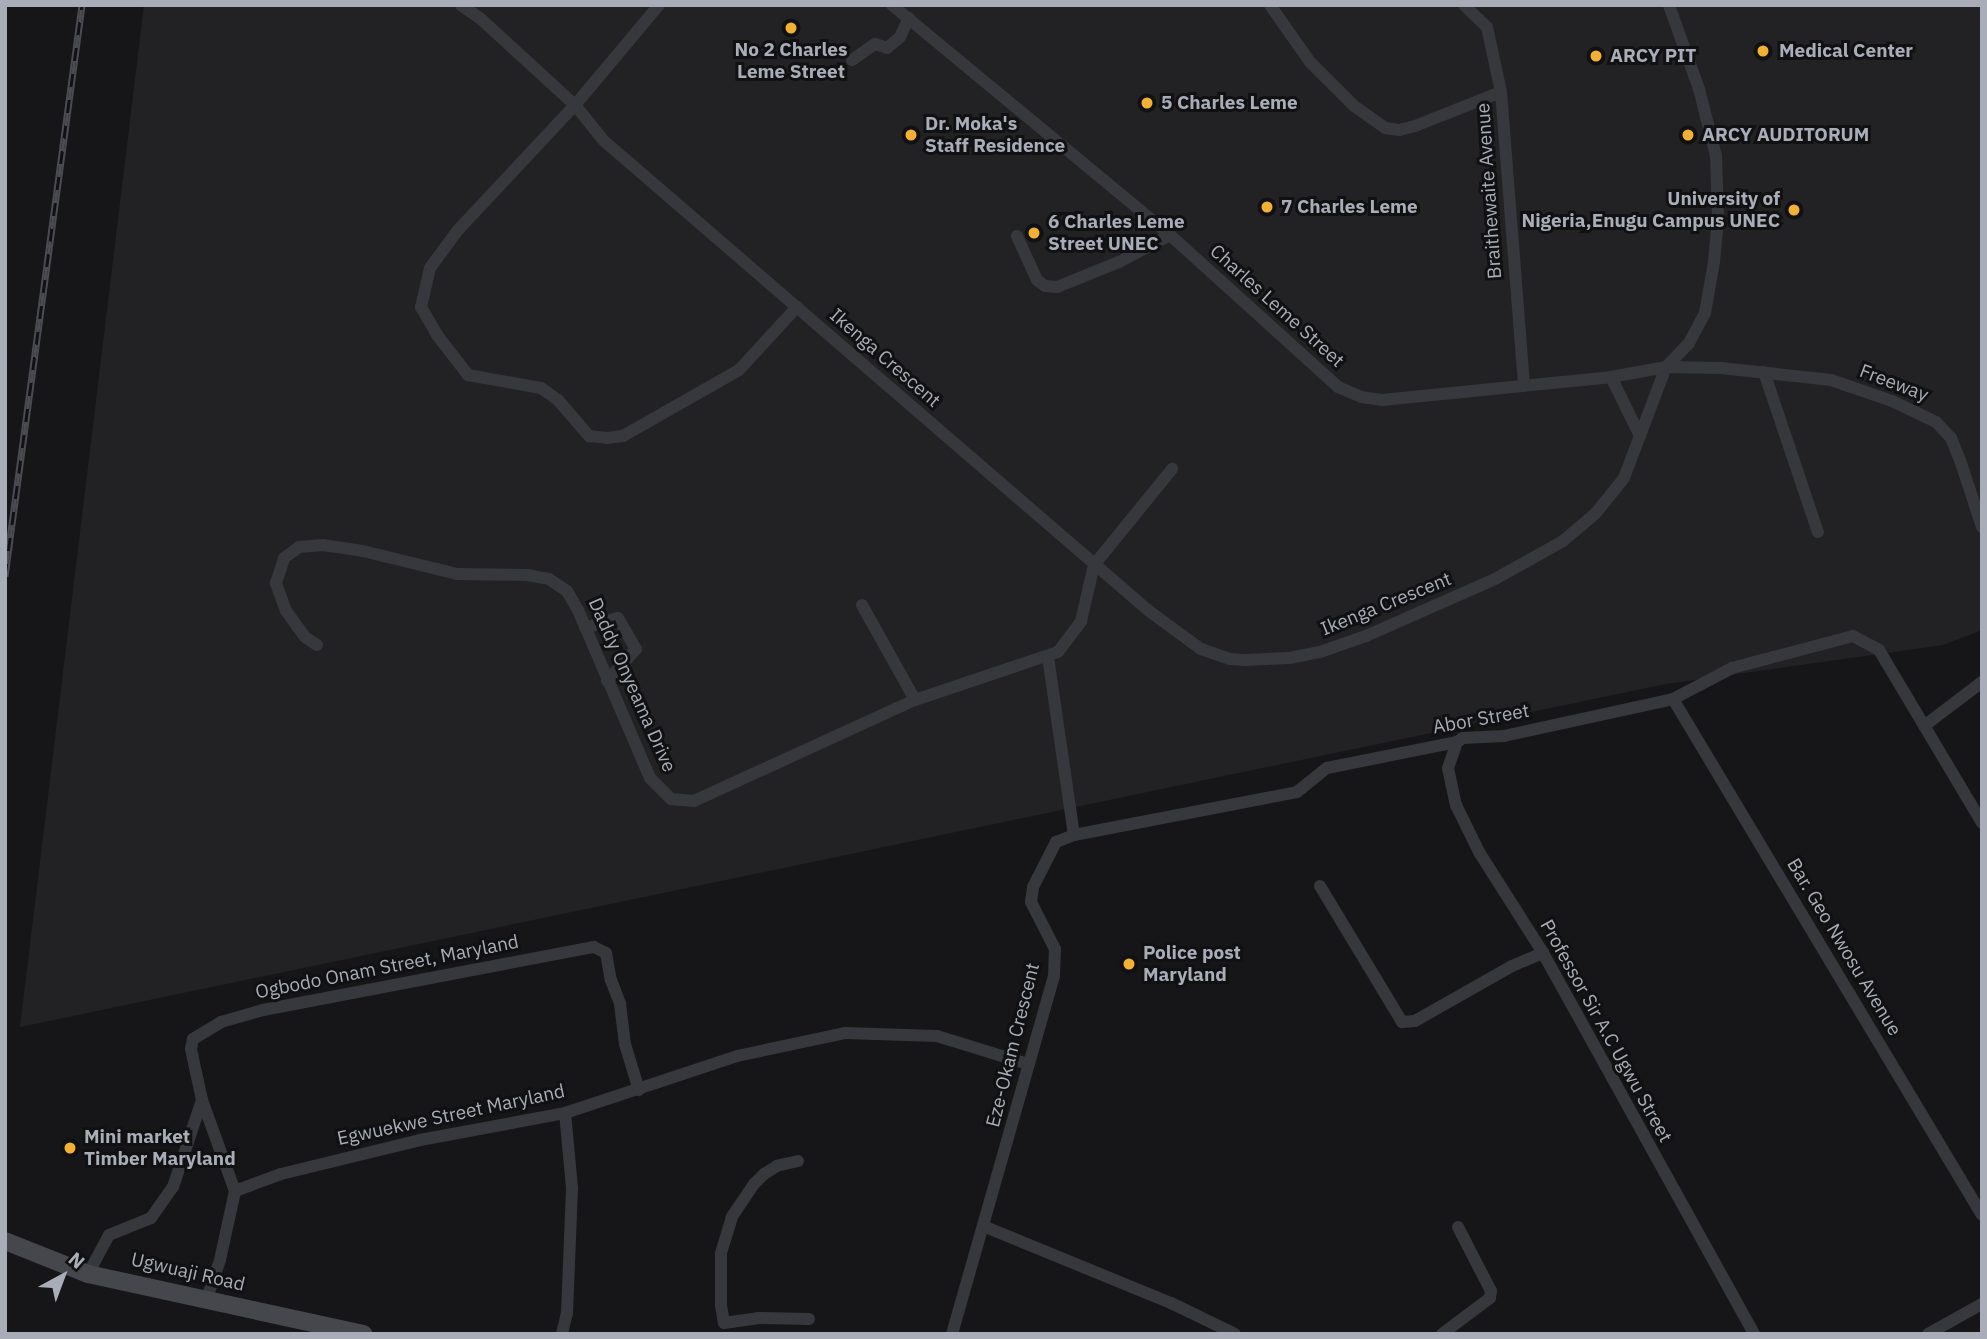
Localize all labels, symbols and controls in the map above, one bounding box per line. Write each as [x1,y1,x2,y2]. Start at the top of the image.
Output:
marker: No 2 Charles Leme Street [783,20,799,36]
place label: No 2 Charles Leme Street [734,39,848,83]
place label: Medical Center [1779,40,1913,62]
marker: Medical Center [1753,41,1773,61]
place label: ARCY PIT [1610,45,1696,67]
marker: ARCY PIT [1588,48,1604,64]
place label: 5 Charles Leme [1161,92,1298,114]
marker: 5 Charles Leme [1139,95,1155,111]
street label: Braithewaite Avenue [1471,102,1507,280]
place label: Dr. Moka's Staff Residence [925,113,1065,157]
place label: ARCY AUDITORUM [1702,124,1869,146]
marker: Dr. Moka's Staff Residence [903,127,919,143]
marker: ARCY AUDITORUM [1680,127,1696,143]
place label: University of Nigeria,Enugu Campus UNEC [1521,188,1780,232]
place label: 7 Charles Leme [1281,196,1418,218]
marker: 7 Charles Leme [1259,199,1275,215]
marker: University of Nigeria,Enugu Campus UNEC [1786,202,1802,218]
place label: 6 Charles Leme Street UNEC [1048,211,1185,255]
marker: 6 Charles Leme Street UNEC [1026,225,1042,241]
street label: Charles Leme Street [1205,240,1349,372]
street label: Ikenga Crescent [825,304,945,412]
street label: Freeway [1856,359,1932,407]
street label: Ikenga Crescent [1317,567,1455,641]
street label: Daddy Onyeama Drive [583,594,681,776]
street label: Abor Street [1431,699,1531,739]
street label: Bar. Geo Nwosu Avenue [1782,854,1906,1040]
street label: Professor Sir A.C Ugwu Street [1535,916,1677,1146]
street label: Ogbodo Onam Street, Maryland [253,930,521,1004]
place label: Police post Maryland [1143,942,1241,986]
marker: Police post Maryland [1121,956,1137,972]
street label: Eze-Okam Crescent [982,961,1044,1129]
street label: Egwuekwe Street Maryland [335,1080,567,1150]
place label: Mini market Timber Maryland [84,1126,236,1170]
marker: Mini market Timber Maryland [62,1140,78,1156]
north arrow [28,1241,98,1311]
text: N [64,1247,90,1274]
street label: Ugwuaji Road [129,1248,247,1296]

